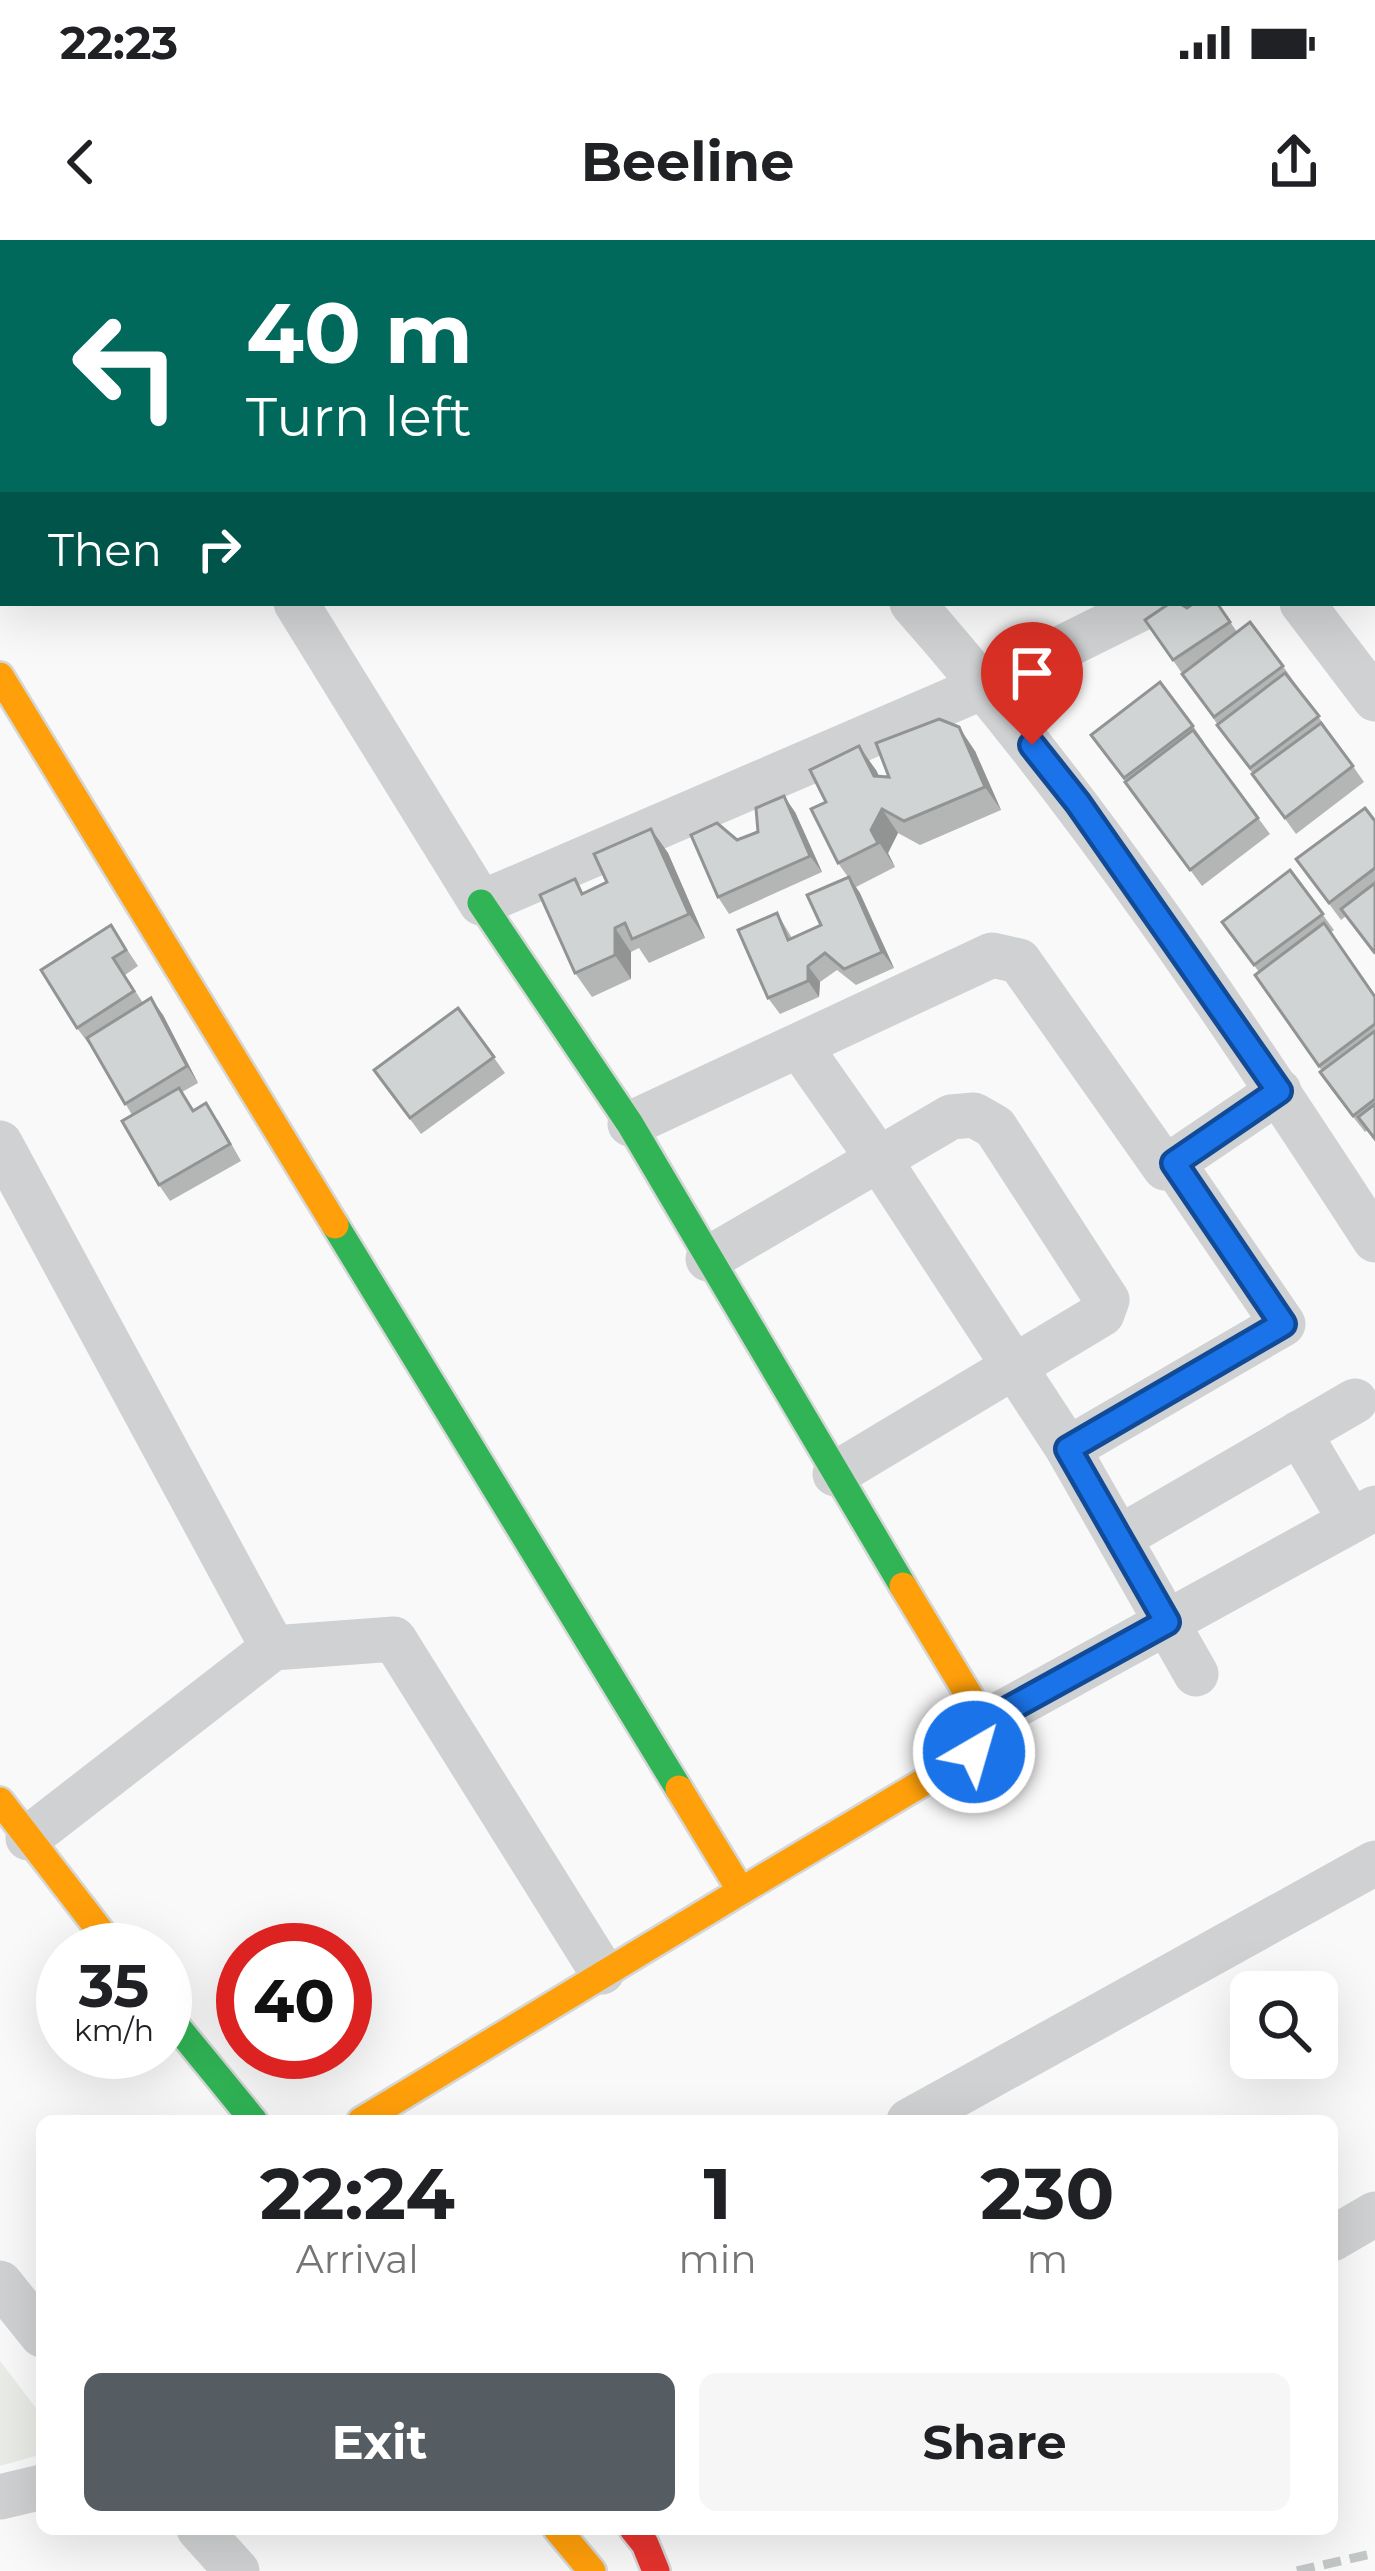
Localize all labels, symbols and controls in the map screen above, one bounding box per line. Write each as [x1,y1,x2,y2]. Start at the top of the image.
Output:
text: 22:23 [60,15,178,70]
icon: back [48,129,114,195]
text: Beeline [581,129,794,195]
icon: share [1261,129,1327,195]
text: 40 m [246,282,473,384]
icon: left [48,288,204,444]
text: Turn left [246,384,472,450]
icon: right [186,516,252,582]
text: Then [48,522,162,577]
pin [981,622,1083,745]
icon: arrive [999,640,1065,706]
position arrow [911,1689,1037,1815]
speed limit sign: 40 [216,1923,372,2079]
text: 35 [79,1949,149,2022]
map controls [1230,1971,1338,2079]
button: search [1230,1971,1338,2079]
text: km/h [74,2012,154,2049]
text: 22:24 [260,2149,455,2237]
text: 1 [703,2149,732,2237]
text: 230 [980,2149,1114,2237]
text: Arrival [296,2235,419,2283]
text: min [678,2235,757,2283]
text: m [1027,2235,1068,2283]
button: Exit [84,2373,675,2511]
button: Share [699,2373,1290,2511]

